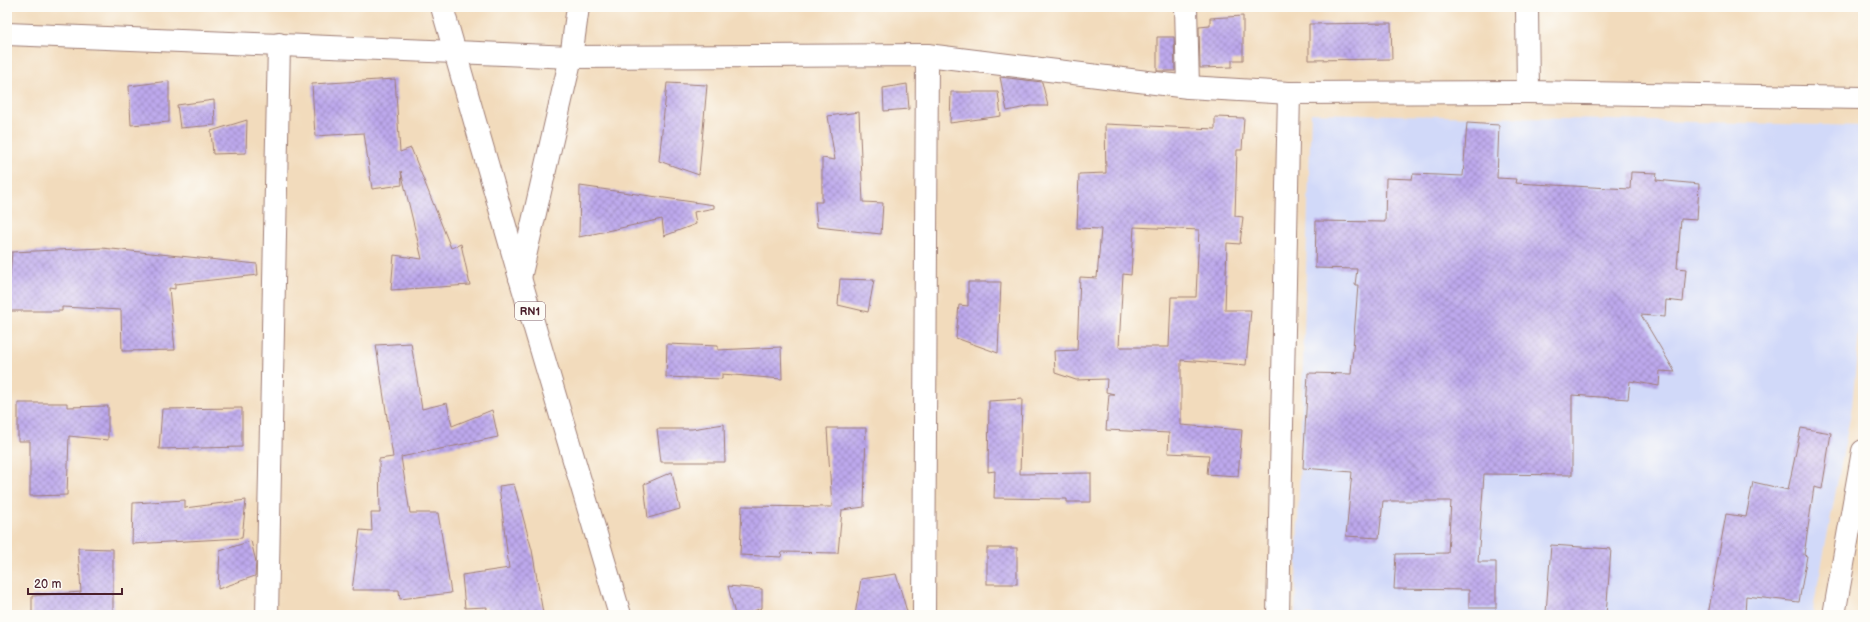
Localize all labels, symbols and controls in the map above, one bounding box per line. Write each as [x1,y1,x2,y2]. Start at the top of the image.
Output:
road number: RN1 [515,302,545,320]
scale bar [28,570,122,596]
text: 20 m [34,577,61,592]

